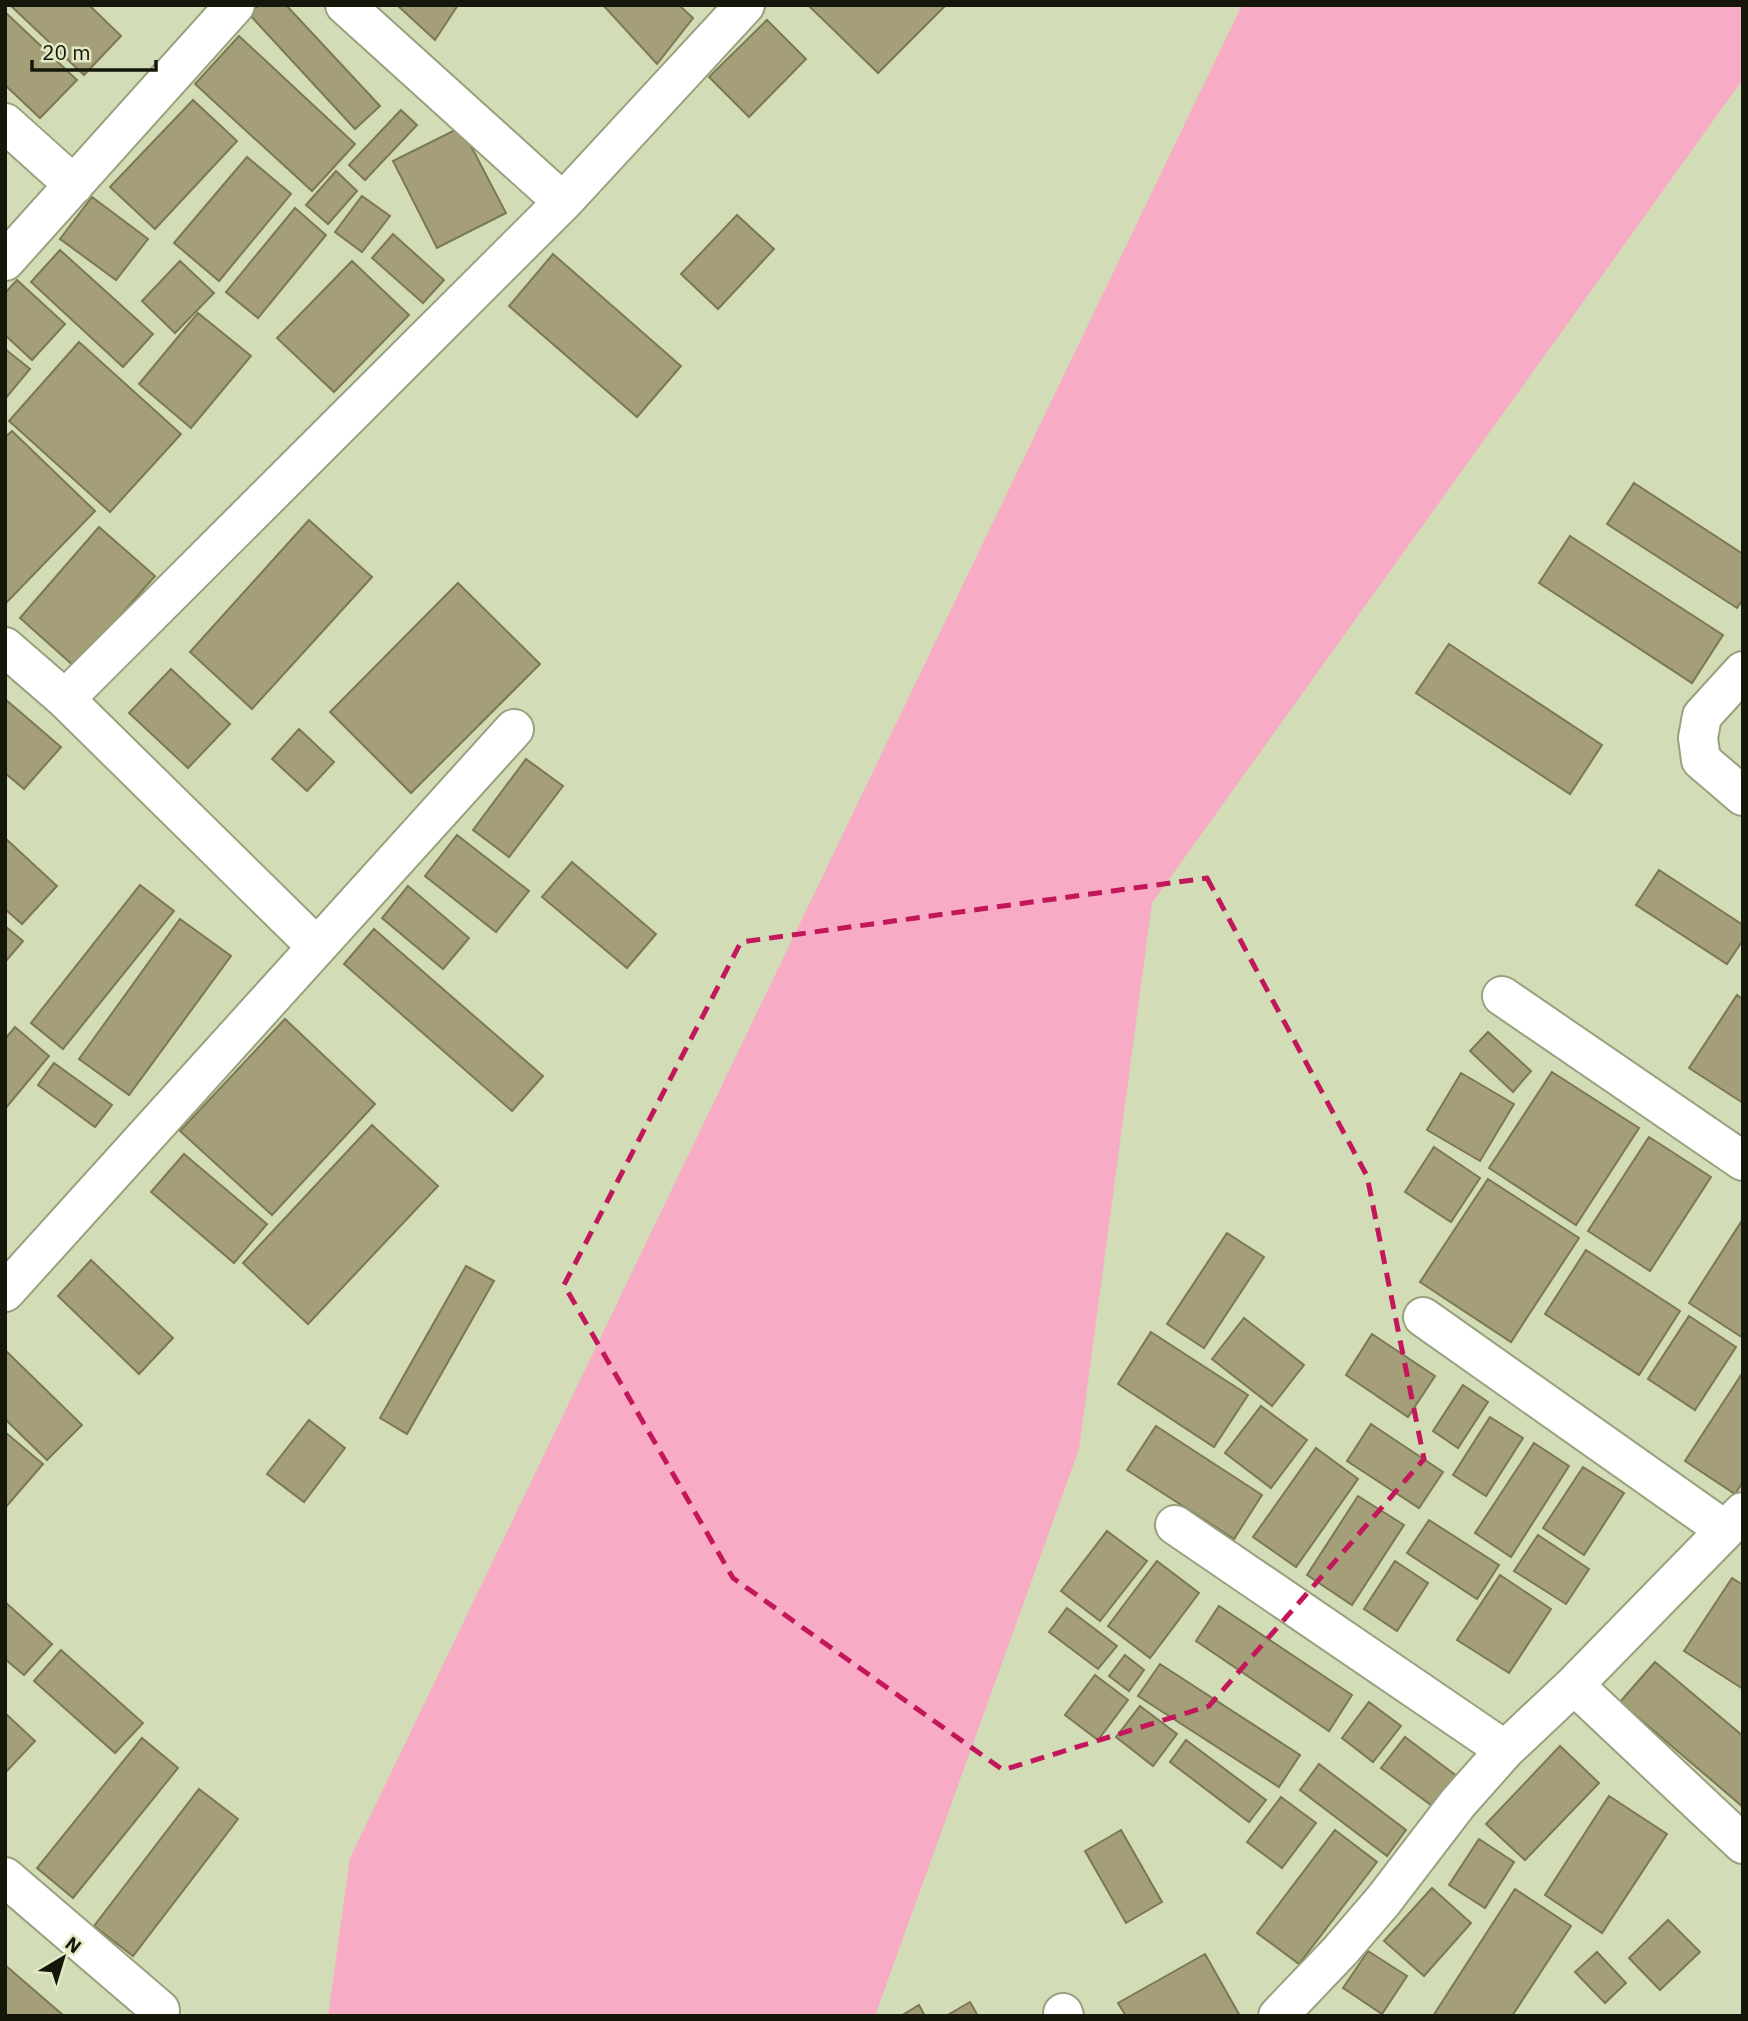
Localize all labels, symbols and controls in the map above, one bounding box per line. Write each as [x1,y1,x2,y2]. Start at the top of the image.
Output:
scale bar [32,28,156,72]
text: 20 m [42,38,91,66]
north arrow [28,1923,98,1993]
text: N [61,1931,86,1958]

